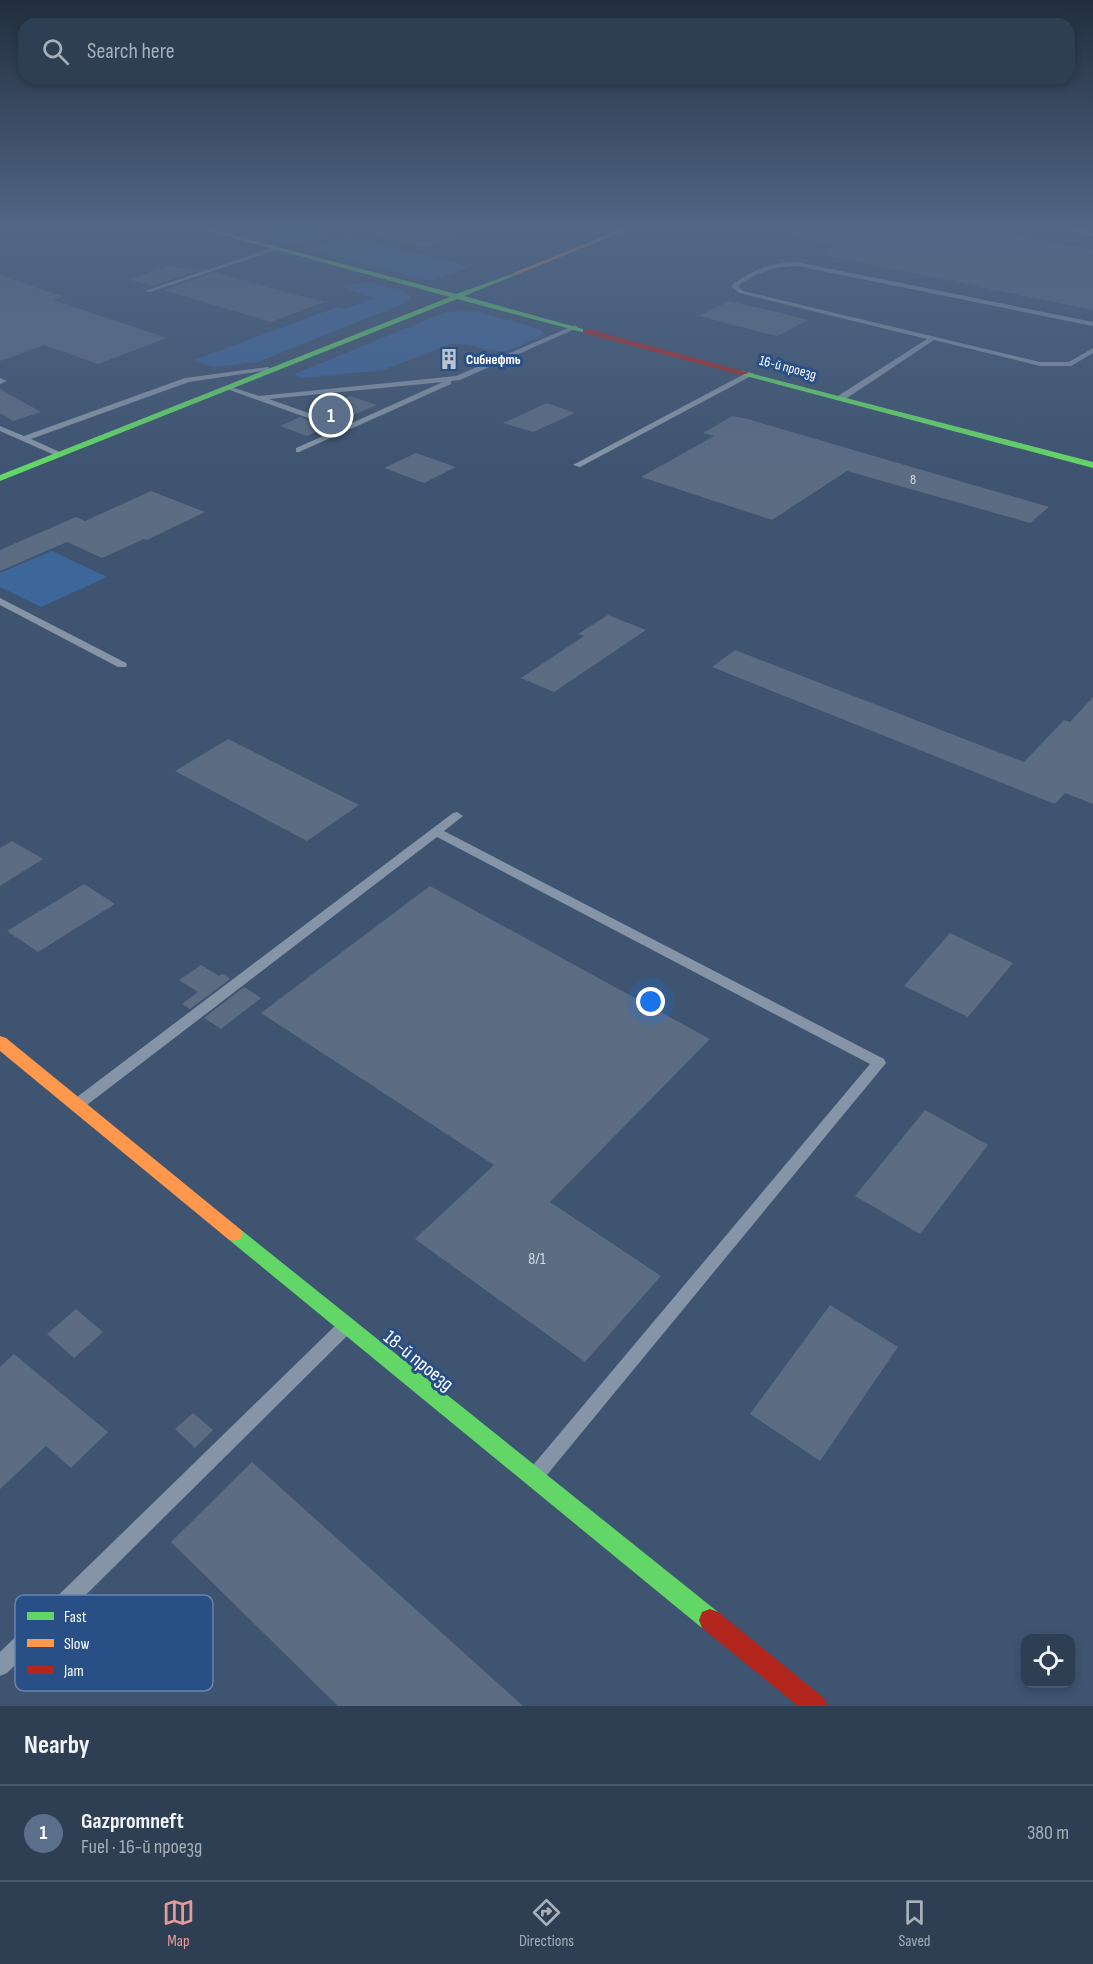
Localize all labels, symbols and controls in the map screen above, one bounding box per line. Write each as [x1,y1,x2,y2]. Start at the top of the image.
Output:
search box [18,18,1075,84]
icon: search [39,35,72,68]
text: Search here [87,38,174,65]
building icon: Сибнефть [437,347,461,371]
place label: Сибнефть [466,351,521,368]
street label: 16-й проезд [757,352,818,383]
pin: 1 [312,392,350,438]
house number: 8 [910,471,916,488]
your location [636,987,665,1016]
house number: 8/1 [528,1250,546,1269]
street label: 18-й проезд [378,1325,458,1396]
legend [15,1595,213,1691]
text: Fast [64,1608,87,1627]
map controls [1021,1634,1075,1688]
button: locate [1021,1634,1075,1688]
text: Slow [64,1635,89,1654]
text: Jam [63,1662,84,1681]
text: Nearby [24,1730,90,1761]
text: Gazpromneft [81,1808,184,1835]
text: 1 [40,1821,47,1845]
text: 380 m [1027,1821,1069,1845]
text: Fuel · 16-й проезд [81,1835,202,1859]
tab: Map [162,1896,195,1951]
tab: Directions [519,1896,574,1951]
tab: Saved [898,1896,931,1951]

